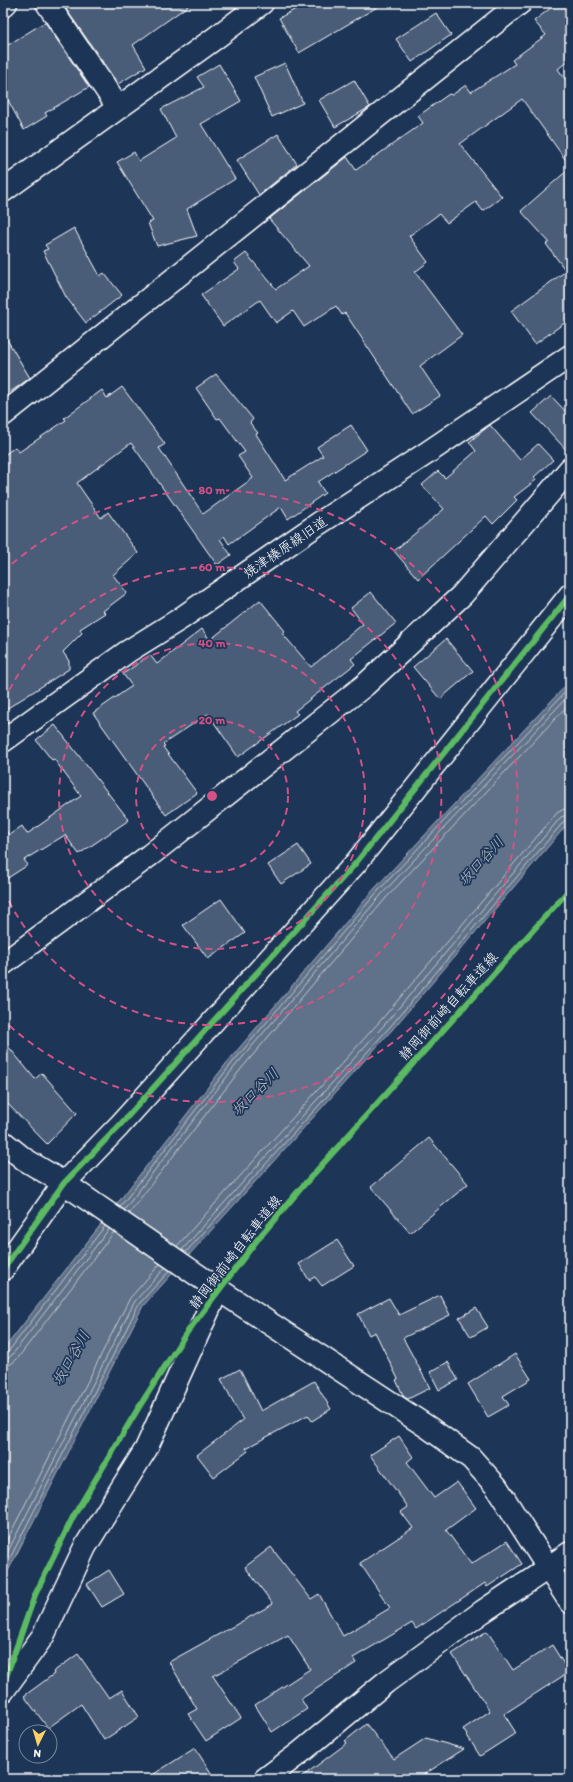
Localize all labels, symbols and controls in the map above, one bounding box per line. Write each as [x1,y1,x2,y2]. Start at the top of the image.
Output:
text: 80 m [199,483,226,497]
street label: 焼津榛原線旧道 [240,513,331,582]
text: 60 m [199,560,226,574]
text: 40 m [198,636,227,650]
text: 20 m [199,713,226,727]
centre of rings [205,789,219,803]
water label: 坂口谷川 [454,833,508,889]
street label: 静岡御前崎自転車道線 [395,949,502,1064]
water label: 坂口谷川 [227,1064,283,1120]
street label: 静岡御前崎自転車道線 [186,1192,285,1313]
water label: 坂口谷川 [48,1328,94,1388]
north arrow [18,1724,58,1764]
text: N [33,1747,41,1760]

